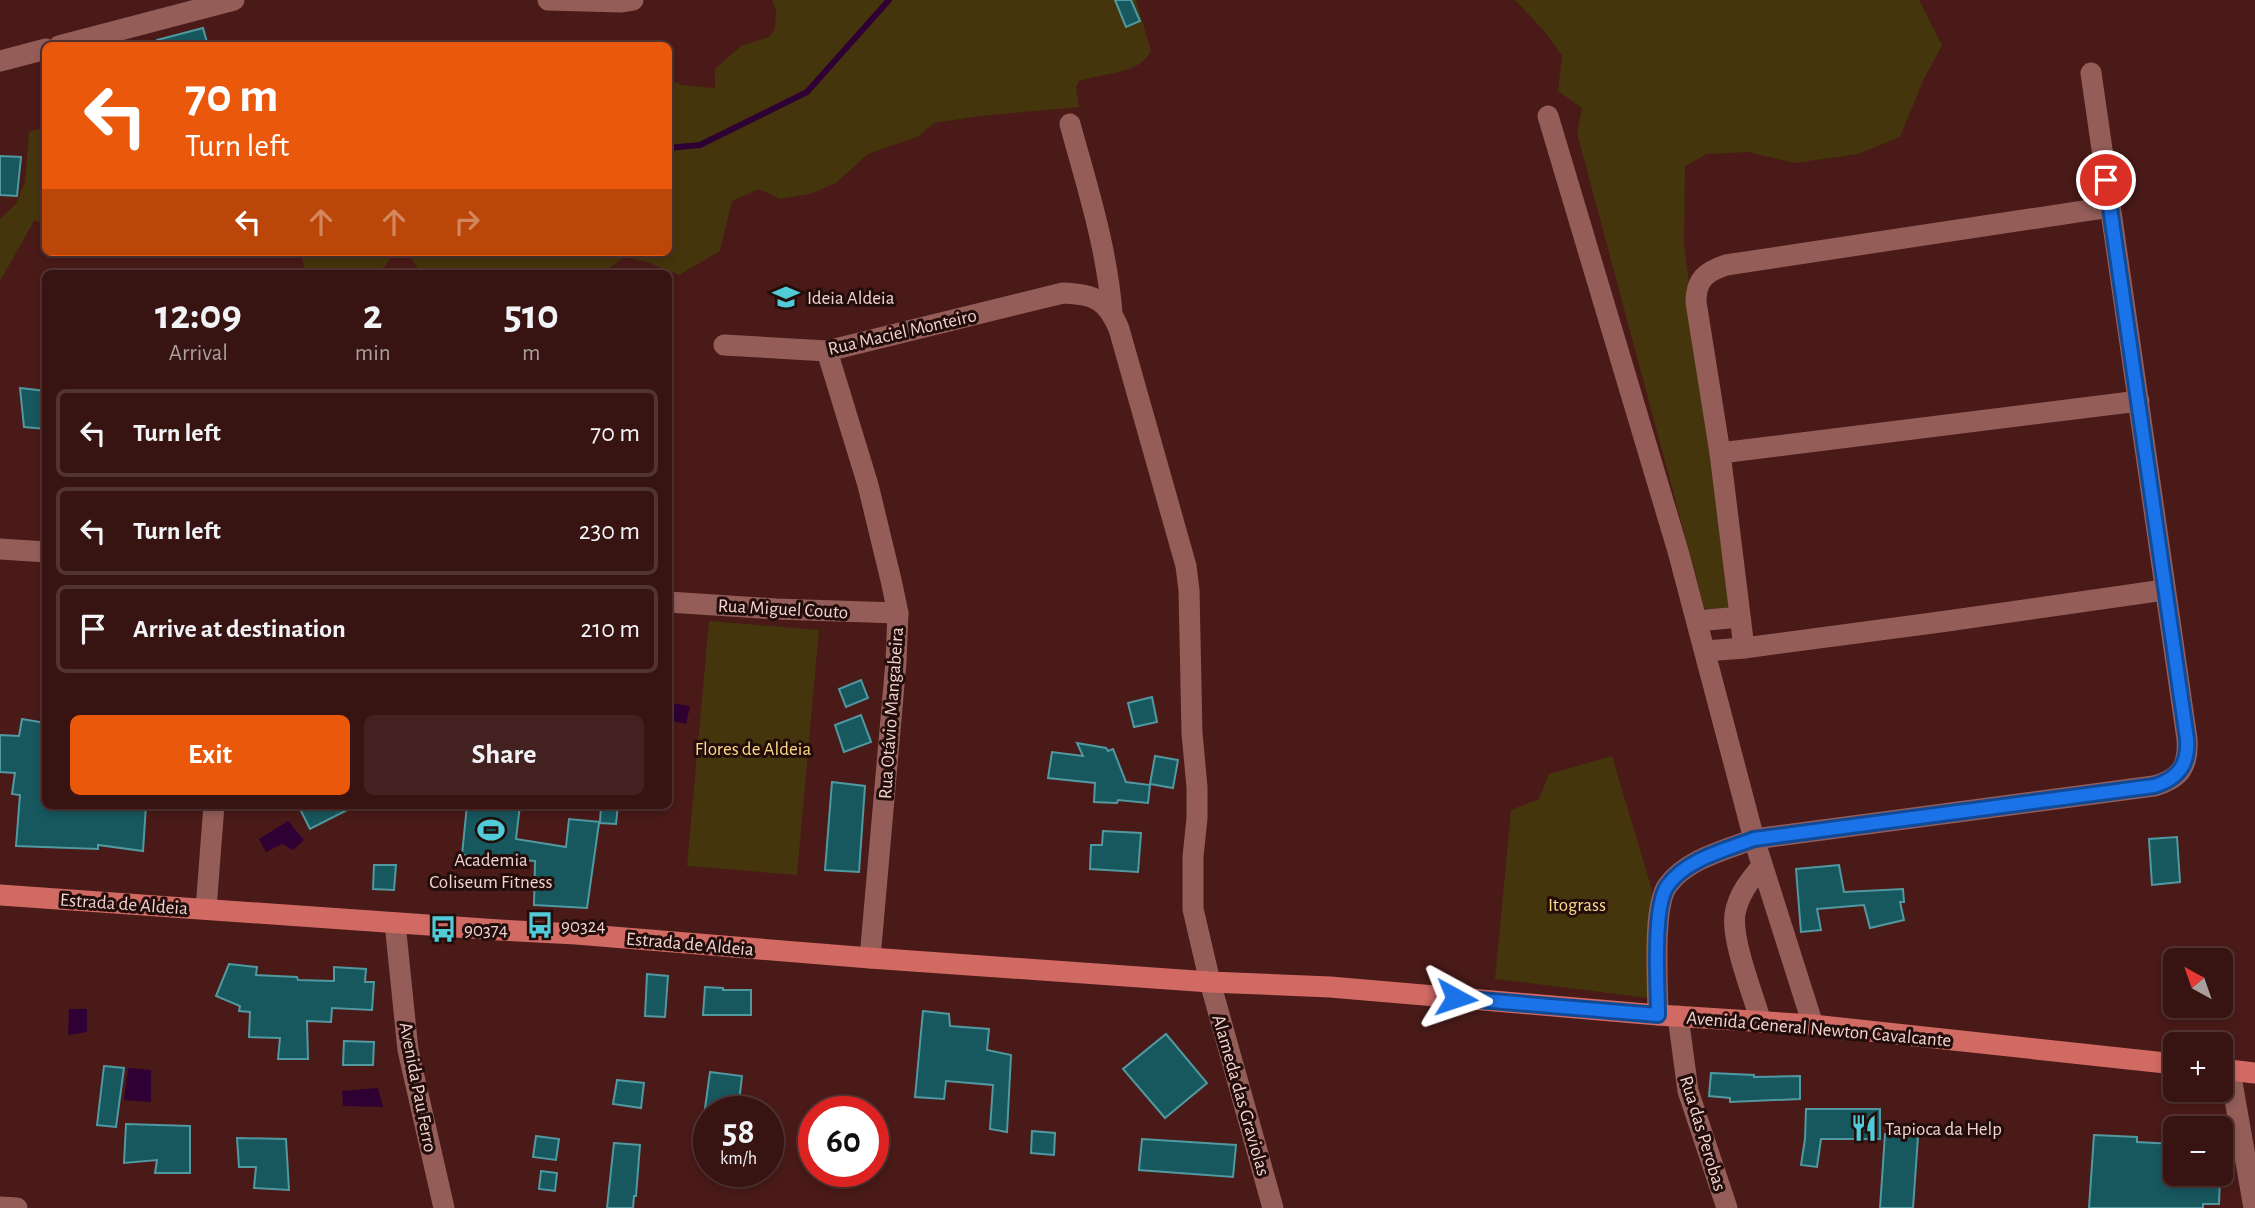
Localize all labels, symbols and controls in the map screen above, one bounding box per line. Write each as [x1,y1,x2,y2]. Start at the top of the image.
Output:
icon: left [70,70,161,161]
text: 70 m [185,72,279,121]
text: Turn left [185,130,289,162]
pin [2076,150,2136,210]
icon: arrive [2087,161,2125,199]
icon: left [229,203,267,241]
icon: ahead [302,203,340,241]
icon: ahead [375,203,413,241]
icon: right [448,203,486,241]
school or university icon: Ideia Aldeia [771,282,801,312]
place label: Ideia Aldeia [807,289,895,308]
text: 12:09 [155,294,242,336]
text: 2 [363,294,383,336]
text: 510 [504,294,559,336]
street label: Rua Maciel Monteiro [826,306,979,359]
text: Arrival [169,342,228,365]
text: min [355,342,391,365]
text: m [522,342,541,365]
icon: left [74,414,112,452]
text: Turn left [133,420,221,446]
text: 70 m [590,420,640,446]
icon: left [74,512,112,550]
text: Turn left [133,518,221,544]
text: 230 m [579,518,640,544]
street label: Rua Miguel Couto [717,597,849,622]
icon: arrive [74,610,112,648]
text: Arrive at destination [133,616,346,642]
text: 210 m [580,616,640,642]
street label: Rua Otávio Mangabeira [876,626,907,800]
button: Exit [70,715,350,795]
button: Share [364,715,644,795]
park label: Flores de Aldeia [695,740,811,759]
sports icon: Academia Coliseum Fitness [476,815,506,845]
place label: Academia Coliseum Fitness [429,851,553,892]
street label: Estrada de Aldeia [59,891,189,918]
park label: Itograss [1548,896,1606,915]
bus stop icon: 90324 [525,910,555,940]
bus stop icon: 90374 [428,914,458,944]
place label: 90324 [561,917,606,936]
place label: 90374 [464,921,508,940]
street label: Estrada de Aldeia [625,929,755,960]
north arrow [2163,948,2233,1018]
map controls [2163,948,2233,1186]
position arrow [1419,961,1493,1035]
street label: Avenida General Newton Cavalcante [1686,1008,1952,1051]
street label: Alameda das Graviolas [1208,1013,1273,1178]
street label: Avenida Pau Ferro [396,1021,439,1154]
button: + [2163,1032,2233,1102]
street label: Rua das Perobas [1676,1074,1729,1193]
speed limit sign: 60 [798,1096,889,1187]
restaurant icon: Tapioca da Help [1849,1113,1879,1143]
text: 58 [722,1115,755,1150]
button: − [2163,1116,2233,1186]
place label: Tapioca da Help [1885,1120,2002,1139]
text: km/h [720,1150,757,1168]

